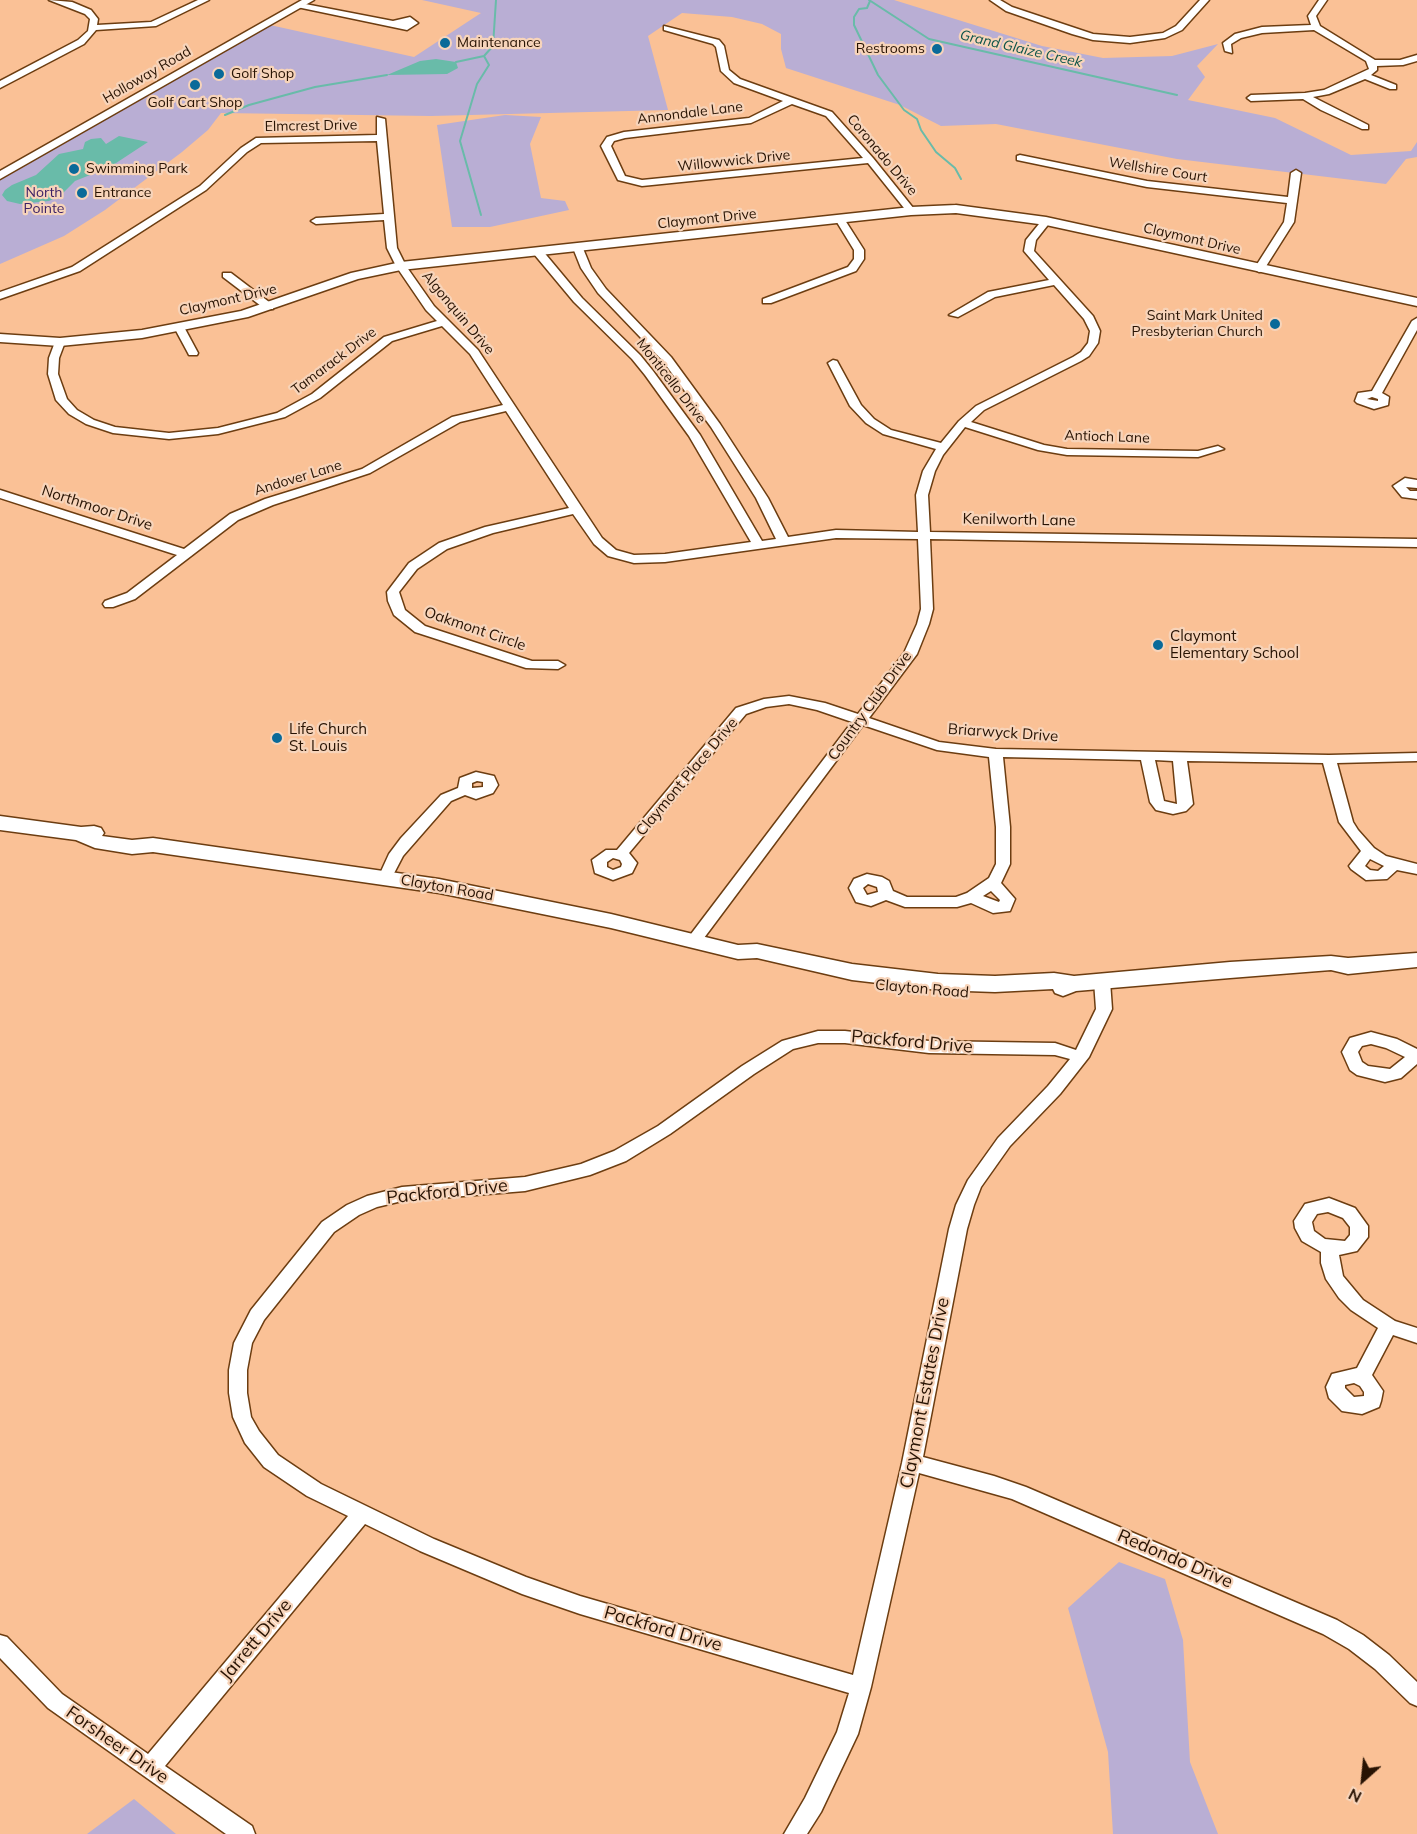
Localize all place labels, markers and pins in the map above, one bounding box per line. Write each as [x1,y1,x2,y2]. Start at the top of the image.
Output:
place label: Maintenance [457,35,541,51]
marker: Maintenance [438,36,452,50]
place label: Restrooms [856,41,925,57]
marker: Restrooms [930,42,944,56]
place label: Golf Shop [231,66,294,82]
marker: Golf Shop [212,67,226,81]
marker: Golf Cart Shop [188,78,202,92]
place label: Golf Cart Shop [147,95,243,111]
place label: Swimming Park [86,161,188,177]
marker: Swimming Park [67,162,81,176]
place label: Entrance [94,185,151,201]
marker: Entrance [75,186,89,200]
place label: Saint Mark United Presbyterian Church [1132,308,1263,340]
marker: Saint Mark United Presbyterian Church [1268,317,1282,331]
place label: Claymont Elementary School [1170,627,1299,662]
marker: Claymont Elementary School [1151,638,1165,652]
place label: Life Church St. Louis [289,720,367,755]
marker: Life Church St. Louis [270,731,284,745]

